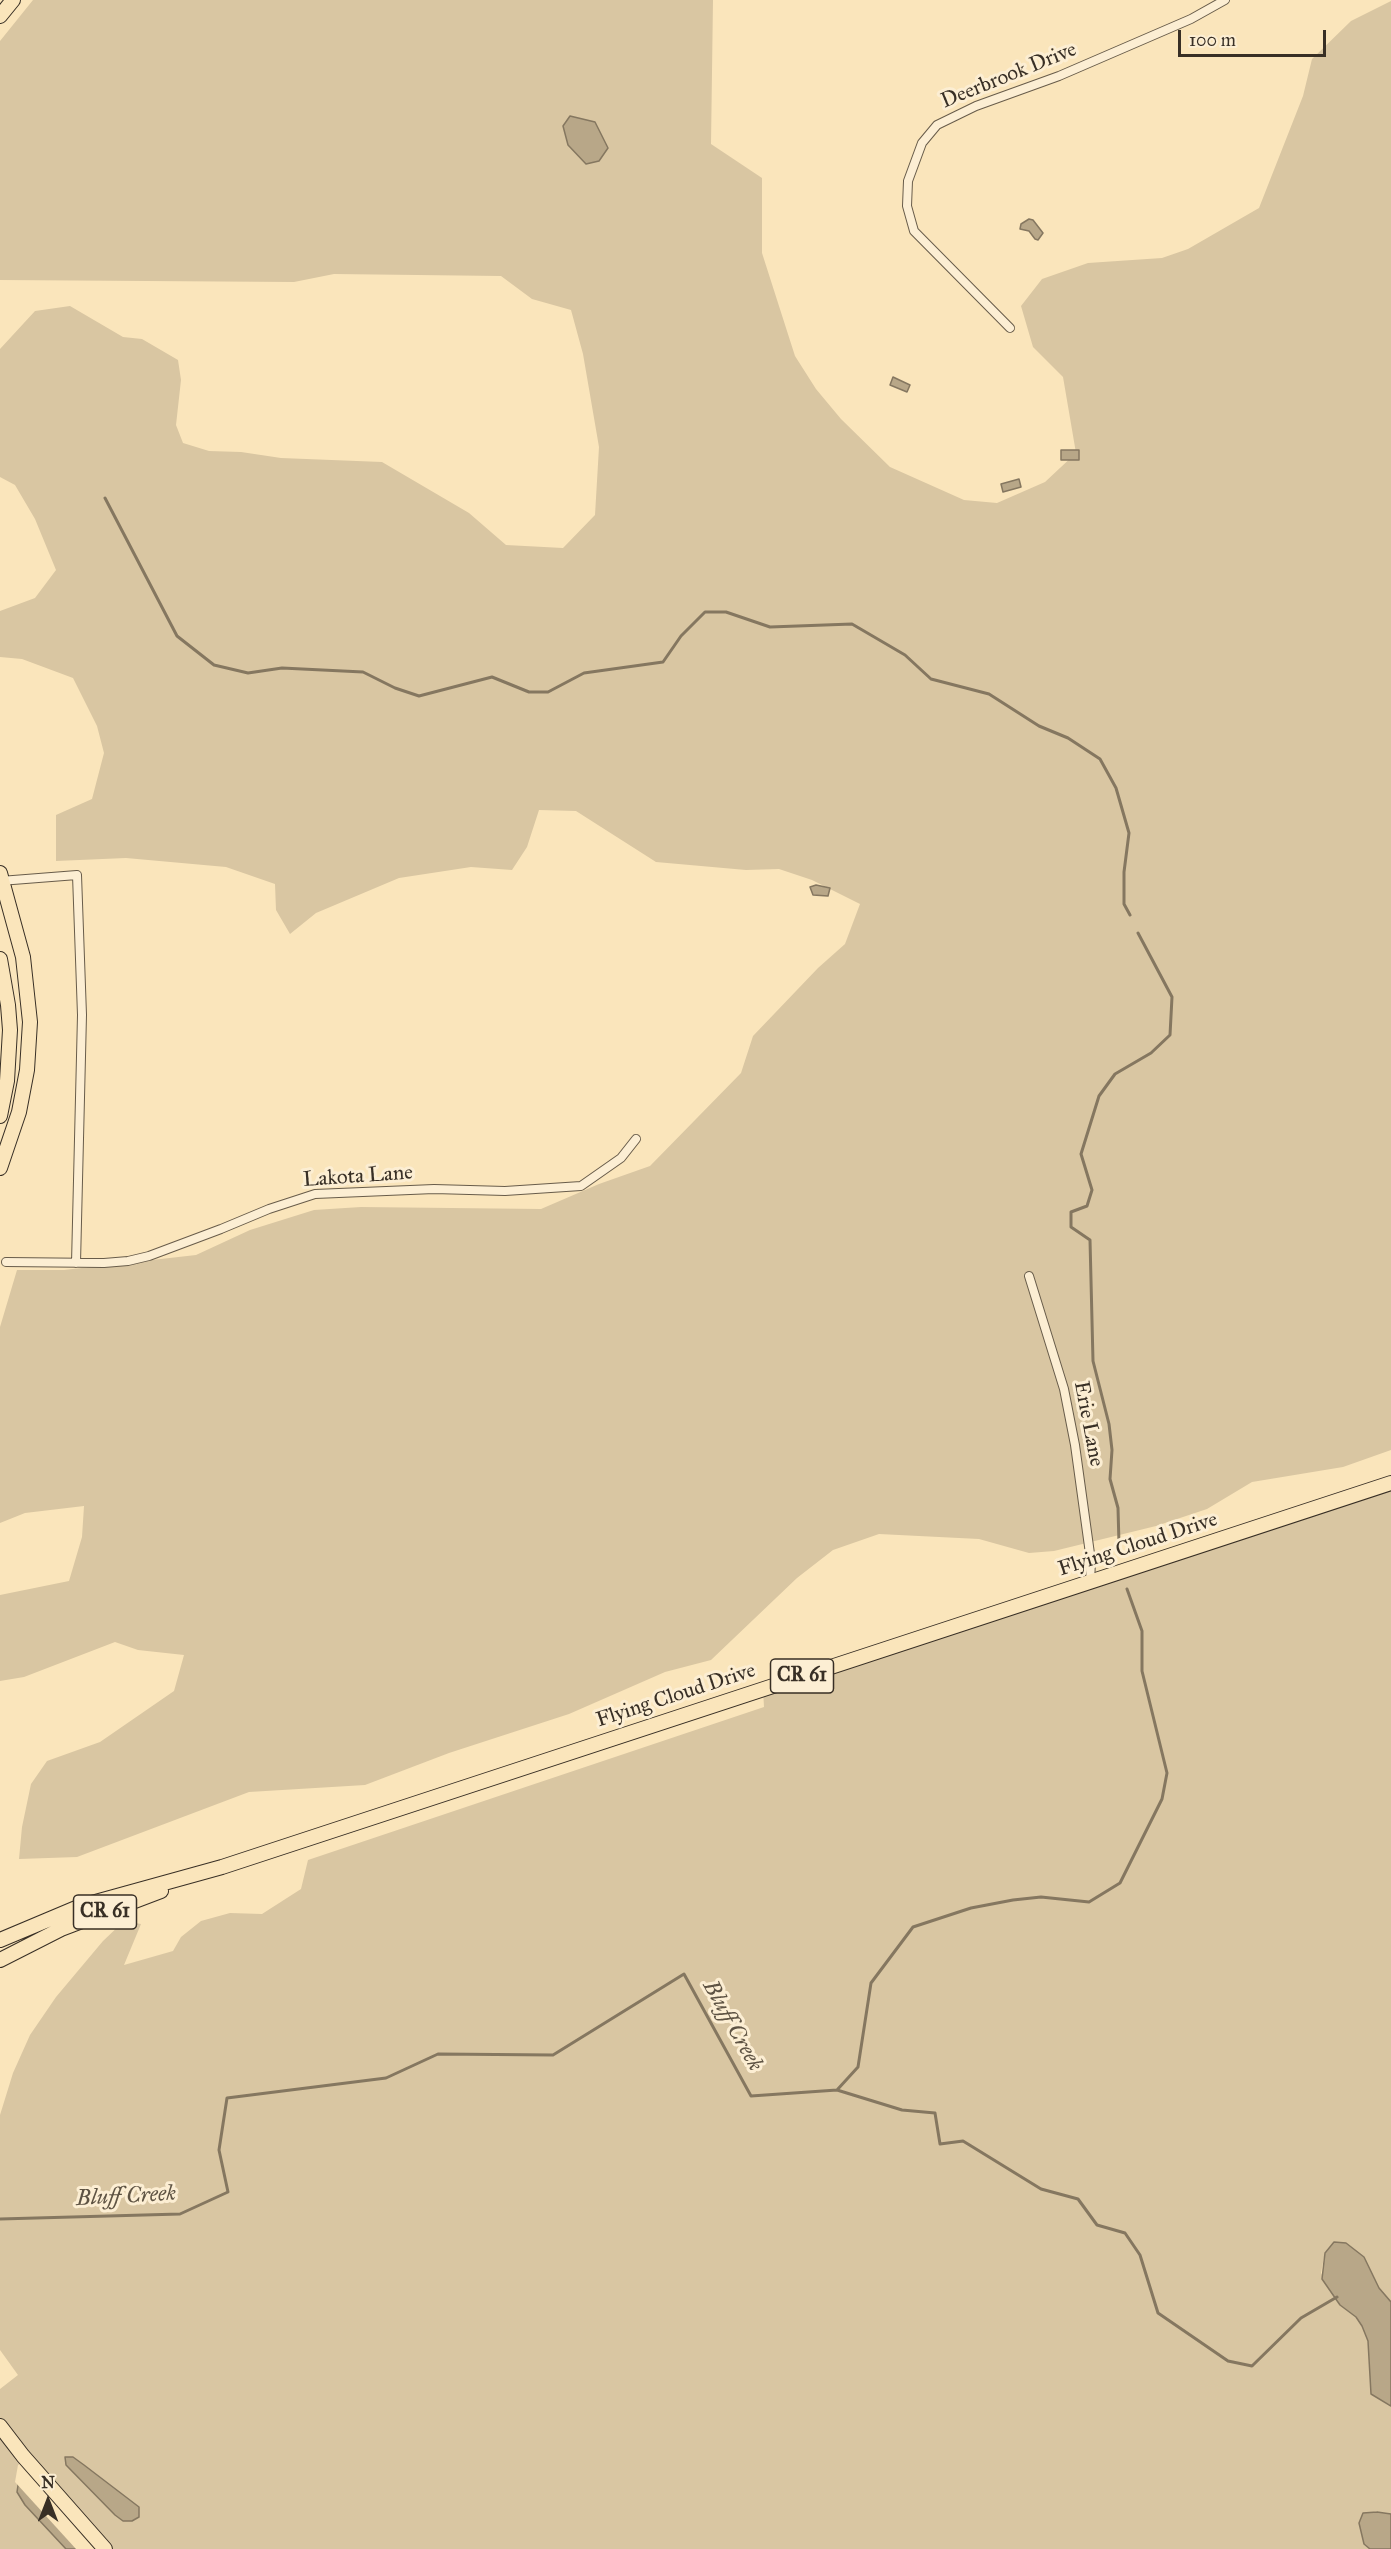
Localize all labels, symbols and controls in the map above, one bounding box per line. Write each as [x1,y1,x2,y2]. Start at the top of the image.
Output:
scale bar [1181,18,1330,56]
text: 100 m [1189,29,1236,51]
street label: Deerbrook Drive [938,37,1080,115]
street label: Lakota Lane [302,1161,414,1193]
street label: Erie Lane [1067,1379,1109,1469]
street label: Flying Cloud Drive [1055,1507,1221,1583]
street label: Flying Cloud Drive [593,1658,759,1734]
road number: CR 61 [770,1659,834,1693]
road number: CR 61 [74,1895,136,1929]
water label: Bluff Creek [696,1976,768,2076]
water label: Bluff Creek [75,2181,177,2213]
north arrow [18,2471,78,2531]
text: N [41,2473,55,2492]

